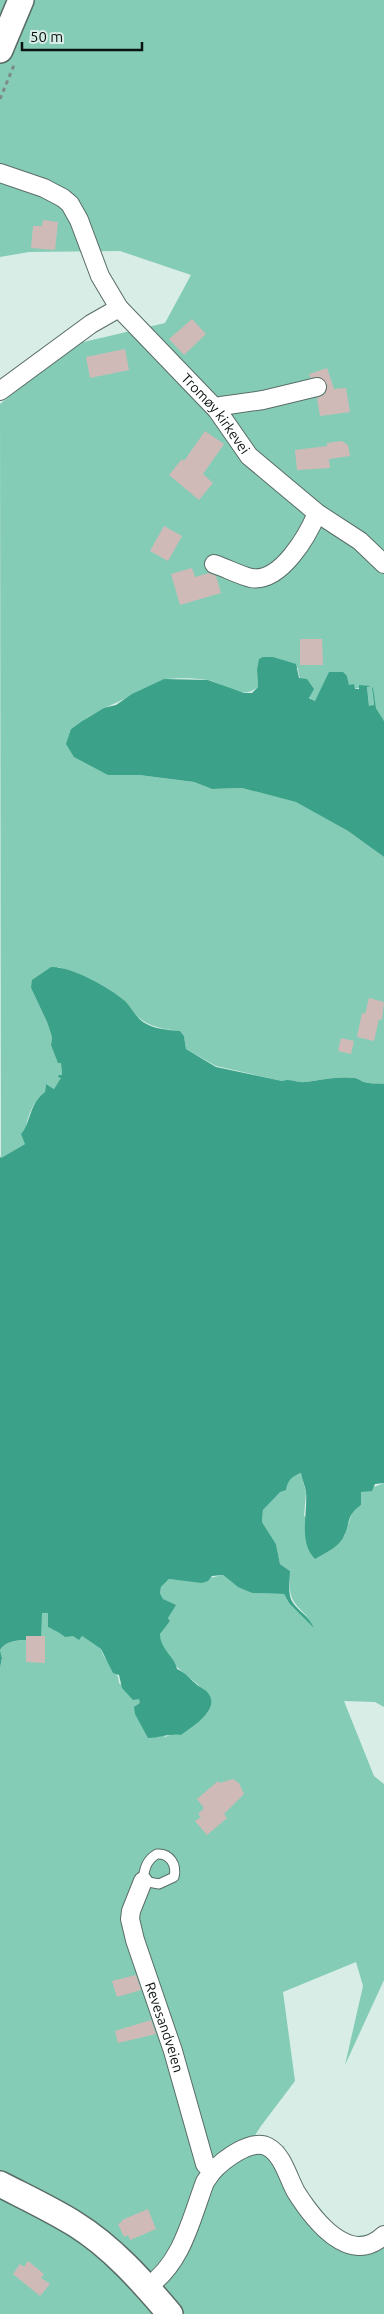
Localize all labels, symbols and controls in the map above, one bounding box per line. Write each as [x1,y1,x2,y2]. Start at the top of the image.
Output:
scale bar [22,20,142,52]
text: 50 m [30,28,63,45]
street label: Tromøy kirkevei [178,370,253,457]
street label: Revesandveien [142,1980,187,2074]

